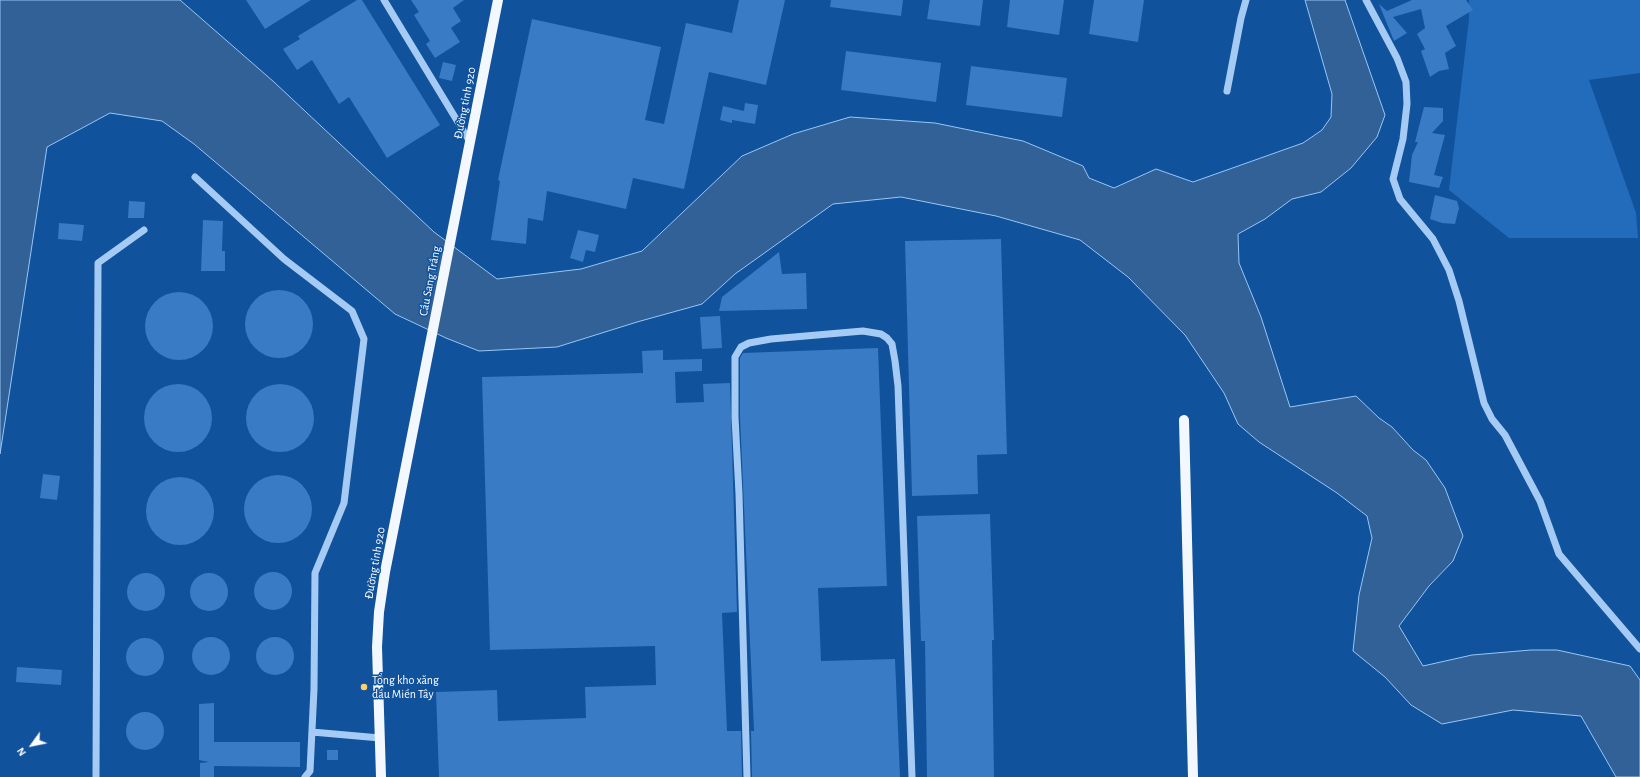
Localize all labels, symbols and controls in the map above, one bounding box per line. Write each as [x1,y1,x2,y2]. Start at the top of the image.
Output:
street label: Đường tỉnh 920 [451,66,479,140]
street label: Cầu Sang Trắng [416,245,444,317]
street label: Đường tỉnh 920 [362,526,388,600]
place label: Tổng kho xăng dầu Miền Tây [372,673,439,701]
marker: Tổng kho xăng dầu Miền Tây [359,682,369,692]
north arrow [12,725,52,765]
text: N [15,746,28,758]

